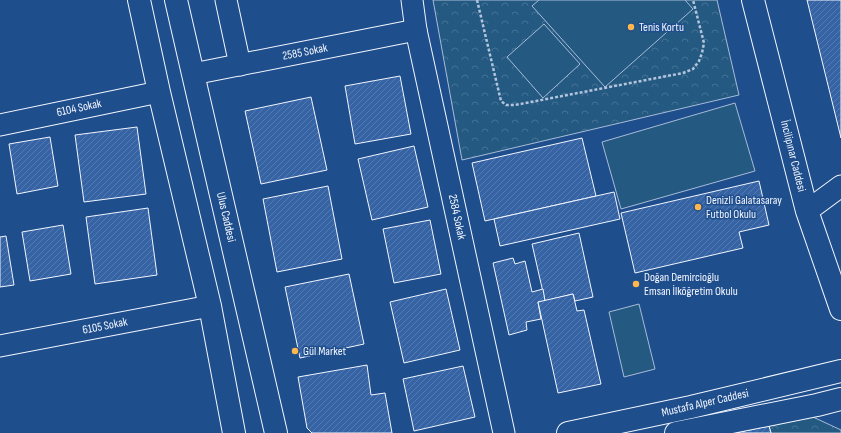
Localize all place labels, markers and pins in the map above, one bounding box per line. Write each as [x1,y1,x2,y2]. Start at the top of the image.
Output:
place label: Tenis Kortu [639,20,684,35]
marker: Tenis Kortu [626,22,636,32]
place label: Denizli Galatasaray Futbol Okulu [706,193,782,222]
marker: Denizli Galatasaray Futbol Okulu [693,202,703,212]
place label: Doğan Demircioğlu Emsan İlköğretim Okulu [644,270,738,299]
marker: Doğan Demircioğlu Emsan İlköğretim Okulu [631,279,641,289]
place label: Gül Market [303,344,347,359]
marker: Gül Market [290,346,300,356]

